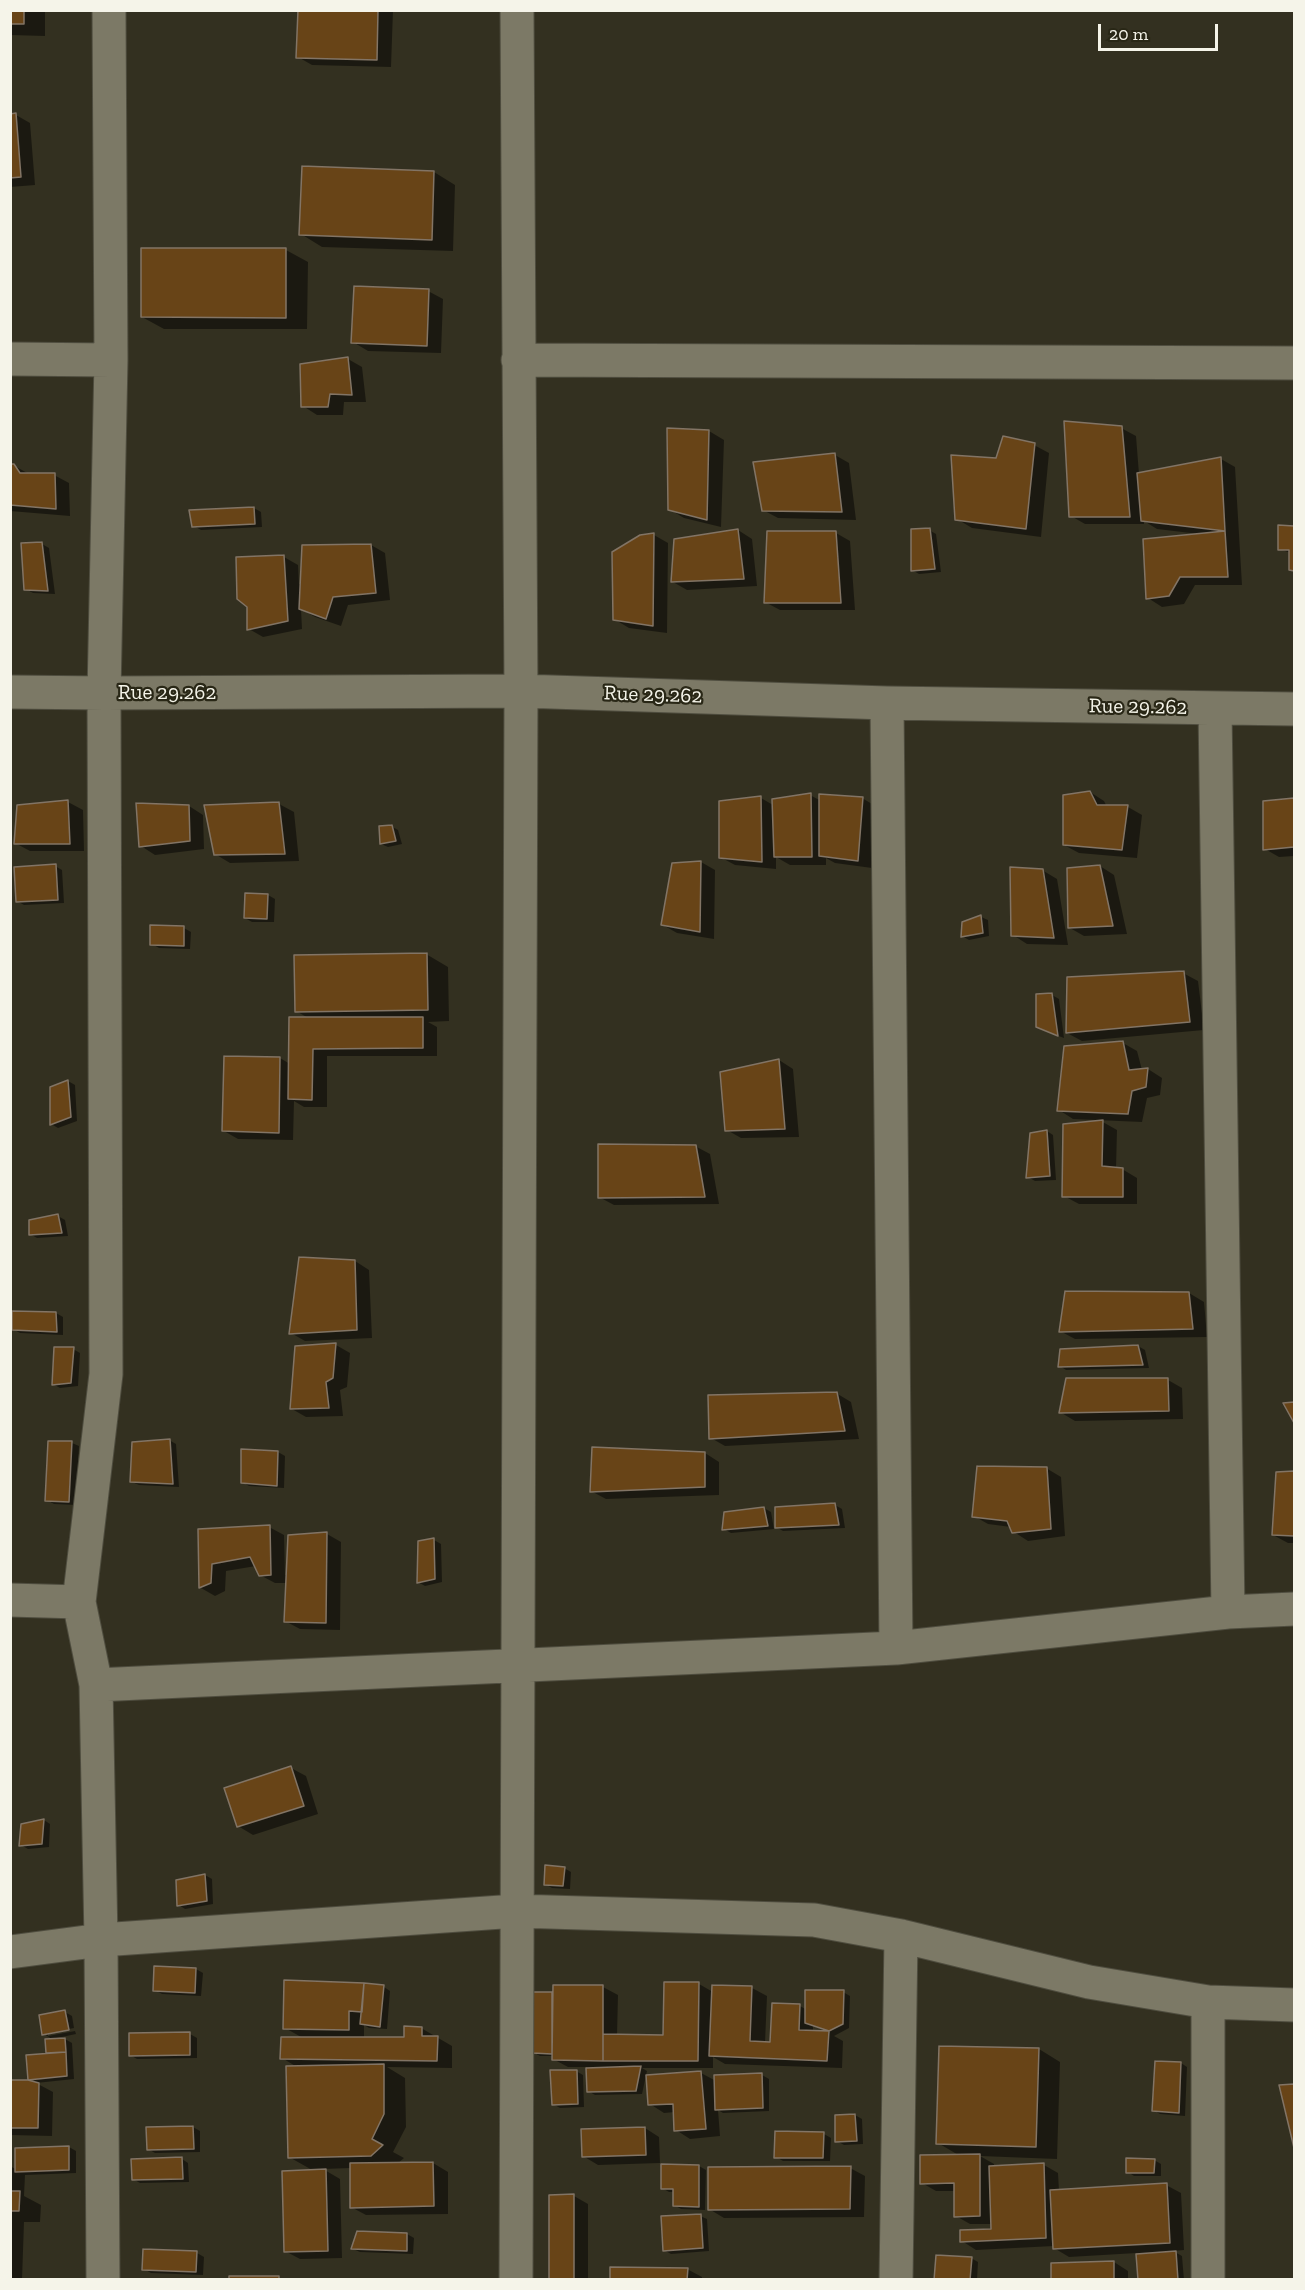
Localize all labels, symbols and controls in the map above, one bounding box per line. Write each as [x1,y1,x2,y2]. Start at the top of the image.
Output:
scale bar [1101,12,1221,50]
text: 20 m [1109,23,1148,45]
street label: Rue 29.262 [118,680,216,706]
street label: Rue 29.262 [603,681,703,709]
street label: Rue 29.262 [1089,694,1187,720]

